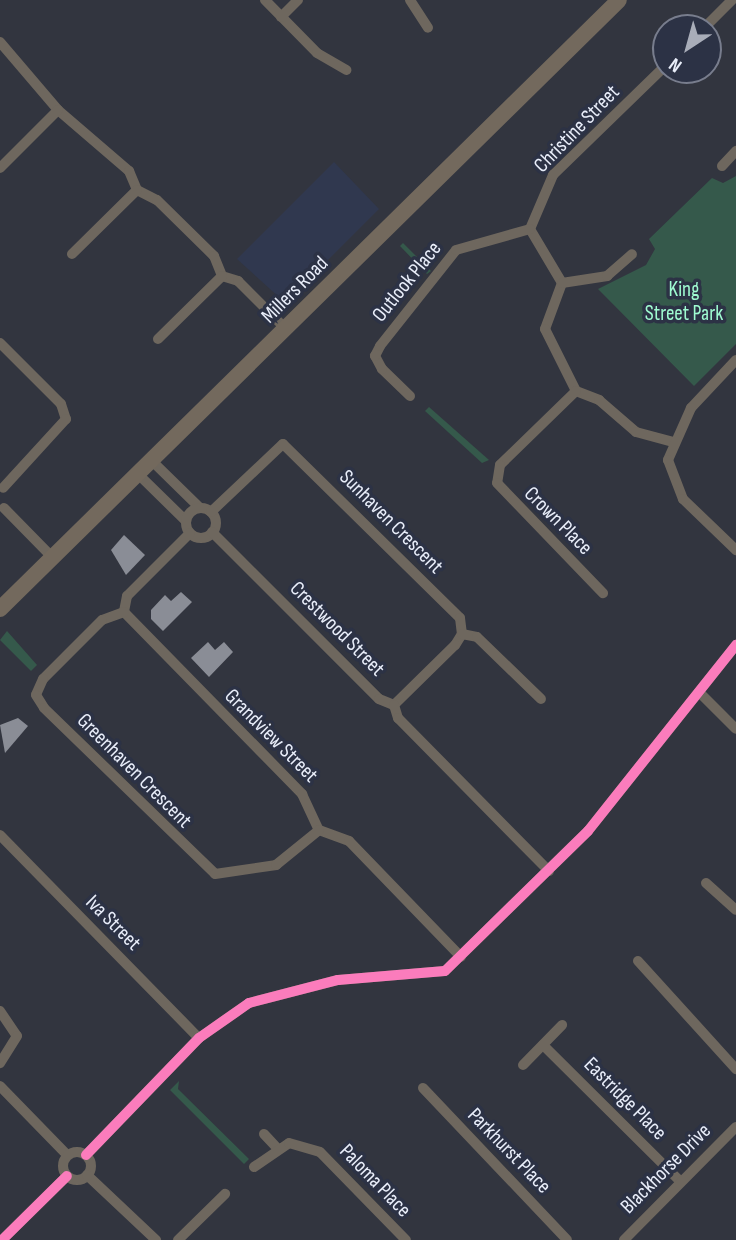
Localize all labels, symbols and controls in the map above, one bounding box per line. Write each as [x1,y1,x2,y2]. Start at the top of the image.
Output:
north arrow [652,14,722,84]
text: N [665,52,686,77]
street label: Christine Street [529,80,625,178]
street label: Outlook Place [367,237,447,327]
street label: Millers Road [256,251,334,329]
park label: King Street Park [645,277,723,327]
street label: Sunhaven Crescent [334,465,448,579]
street label: Crown Place [519,482,597,560]
street label: Crestwood Street [284,576,390,682]
street label: Grandview Street [219,684,323,788]
street label: Greenhaven Crescent [71,708,197,834]
street label: Iva Street [80,890,146,956]
street label: Eastridge Place [578,1052,672,1146]
street label: Parkhurst Place [462,1103,556,1199]
street label: Blackhorse Drive [616,1119,716,1219]
street label: Paloma Place [334,1139,416,1223]

